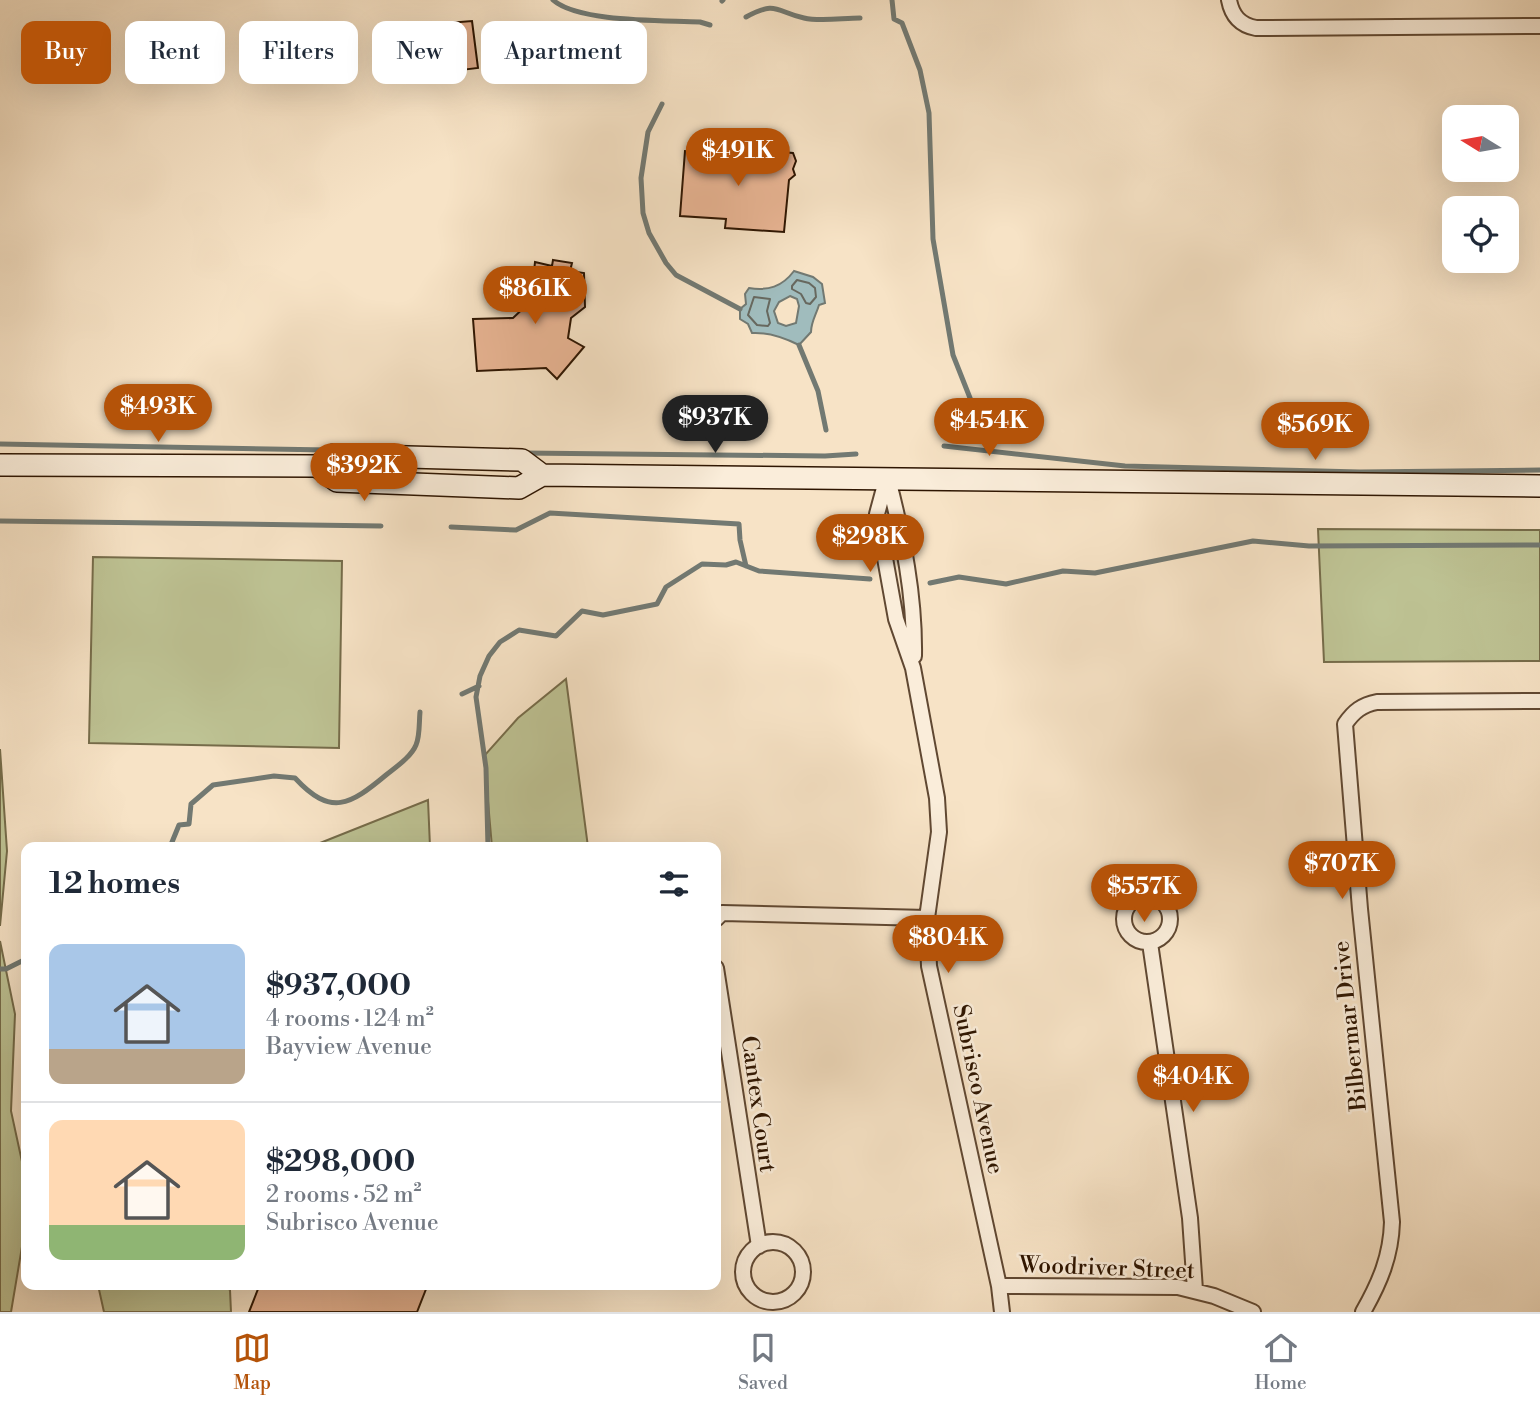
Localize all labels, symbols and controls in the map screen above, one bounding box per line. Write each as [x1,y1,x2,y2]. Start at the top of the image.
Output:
chip: Buy [21,21,111,84]
chip: Rent [125,21,225,84]
chip: Filters [239,21,358,84]
chip: New [372,21,467,84]
chip: Apartment [481,21,647,84]
north arrow [1442,105,1519,182]
map controls [1442,105,1519,273]
pin: $491K [689,128,787,188]
text: $491K [702,137,774,165]
button: locate [1442,196,1519,273]
pin: $861K [486,266,584,326]
text: $861K [499,275,571,303]
pin: $493K [109,384,207,444]
text: $493K [120,393,196,421]
pin: $937K [666,396,764,455]
pin: $454K [940,398,1038,458]
pin: $569K [1266,402,1364,462]
text: $937K [678,404,752,432]
text: $454K [950,407,1028,435]
text: $569K [1277,411,1353,439]
pin: $392K [315,444,413,503]
text: $392K [326,452,402,480]
pin: $298K [821,514,919,574]
text: $298K [832,523,908,551]
pin: $707K [1293,842,1391,901]
text: $707K [1304,850,1380,878]
pin: $557K [1095,864,1193,924]
text: 12 homes [49,865,180,903]
icon: filters [655,865,693,903]
text: $557K [1107,873,1181,901]
pin: $804K [899,916,997,975]
text: $804K [908,924,988,952]
street label: Bilbermar Drive [1327,940,1373,1113]
text: $937,000 [266,967,411,1005]
icon: home [105,972,189,1056]
street label: Subrisco Avenue [946,1002,1010,1177]
text: 4 rooms · 124 m² [266,1005,434,1033]
text: Bayview Avenue [266,1033,432,1061]
street label: Cantex Court [735,1034,781,1174]
pin: $404K [1144,1054,1242,1114]
text: $404K [1153,1063,1233,1091]
text: $298,000 [266,1143,415,1181]
icon: home [105,1148,189,1232]
text: 2 rooms · 52 m² [266,1181,422,1209]
text: Subrisco Avenue [266,1209,439,1237]
street label: Woodriver Street [1018,1251,1195,1285]
tab: Map [233,1329,271,1395]
tab: Saved [738,1329,788,1395]
tab: Home [1255,1329,1307,1395]

